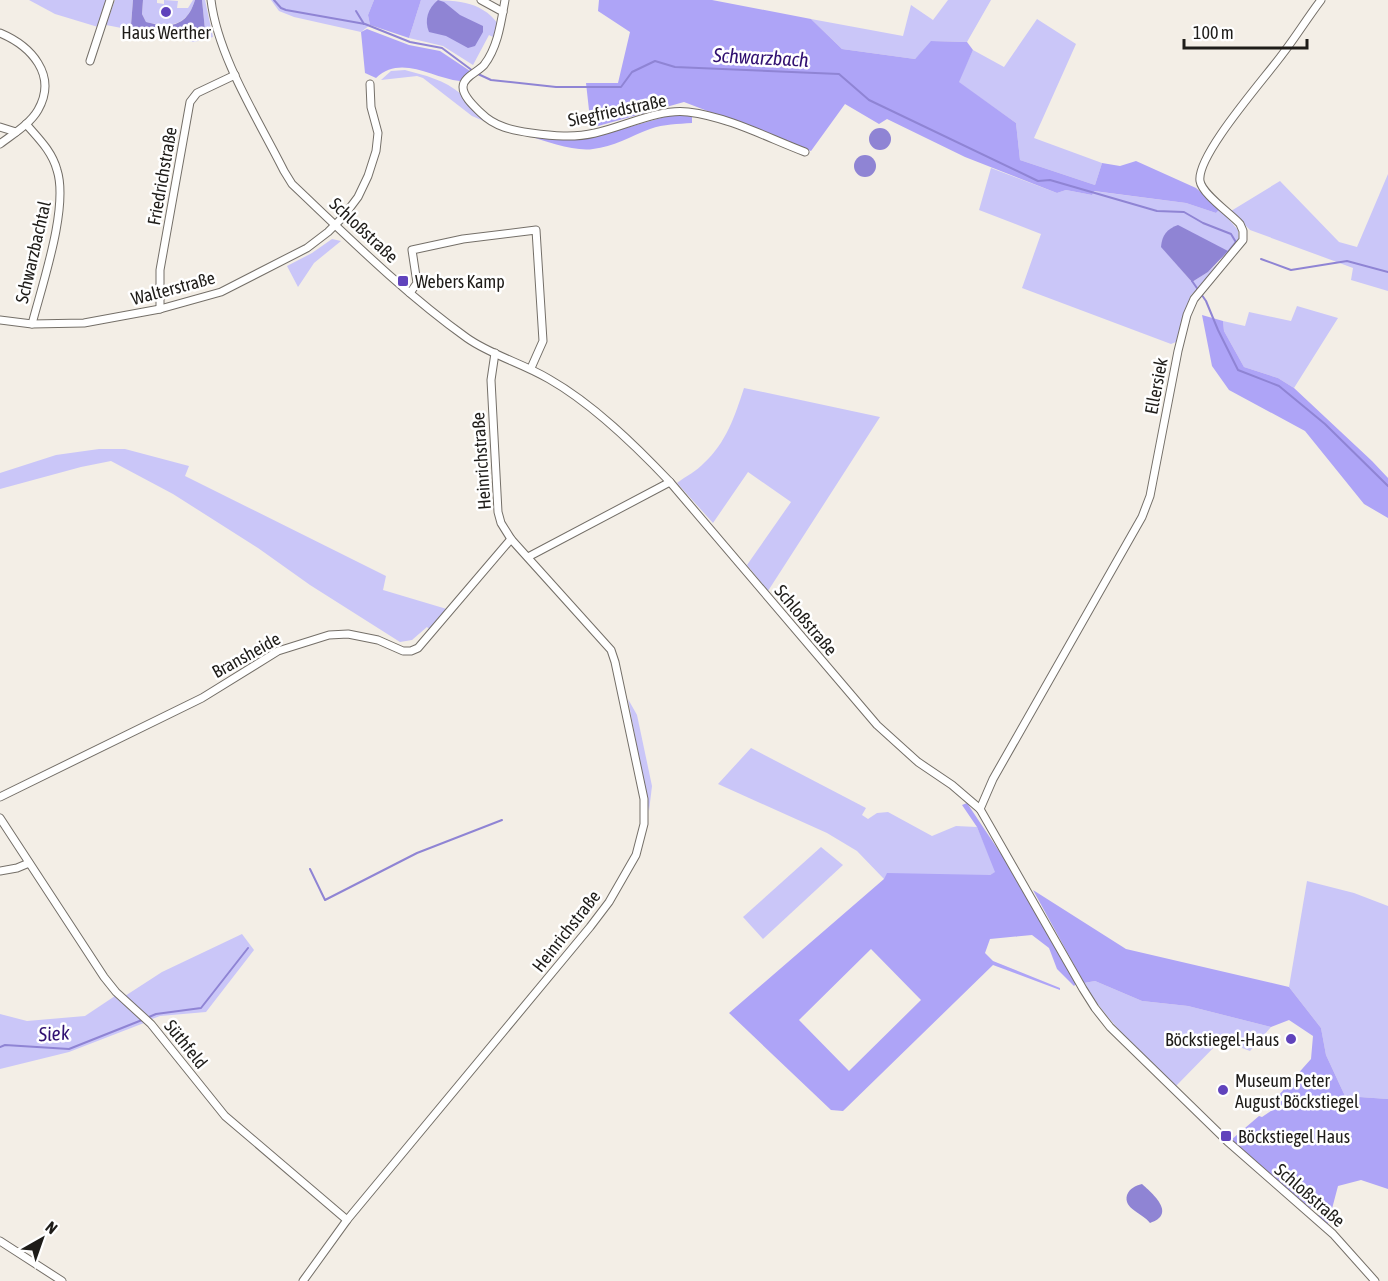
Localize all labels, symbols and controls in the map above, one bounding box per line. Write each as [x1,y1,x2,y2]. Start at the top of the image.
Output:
marker: Haus Werther [159,5,173,19]
scale bar [1184,12,1307,50]
place label: Haus Werther [121,22,211,43]
text: 100 m [1193,22,1234,43]
water label: Schwarzbach [712,43,810,71]
street label: Siegfriedstraße [566,89,668,131]
street label: Friedrichstraße [143,125,181,227]
street label: Schloßstraße [325,193,403,267]
street label: Schwarzbachtal [11,199,55,305]
street label: Walterstraße [129,267,217,309]
place label: Webers Kamp [415,271,505,292]
marker: Webers Kamp [396,274,410,288]
street label: Ellersiek [1140,356,1172,416]
street label: Heinrichstraße [467,411,495,511]
street label: Schloßstraße [770,580,842,660]
street label: Bransheide [208,628,284,682]
street label: Heinrichstraße [528,886,604,976]
street label: Süthfeld [160,1015,212,1073]
water label: Siek [37,1020,70,1046]
place label: Böckstiegel-Haus [1165,1029,1279,1050]
marker: Böckstiegel-Haus [1284,1032,1298,1046]
place label: Museum Peter August Böckstiegel [1235,1070,1359,1112]
marker: Museum Peter August Böckstiegel [1216,1083,1230,1097]
place label: Böckstiegel Haus [1238,1126,1350,1147]
marker: Böckstiegel Haus [1219,1129,1233,1143]
street label: Schloßstraße [1271,1159,1349,1231]
north arrow [12,1209,72,1269]
text: N [42,1218,61,1237]

